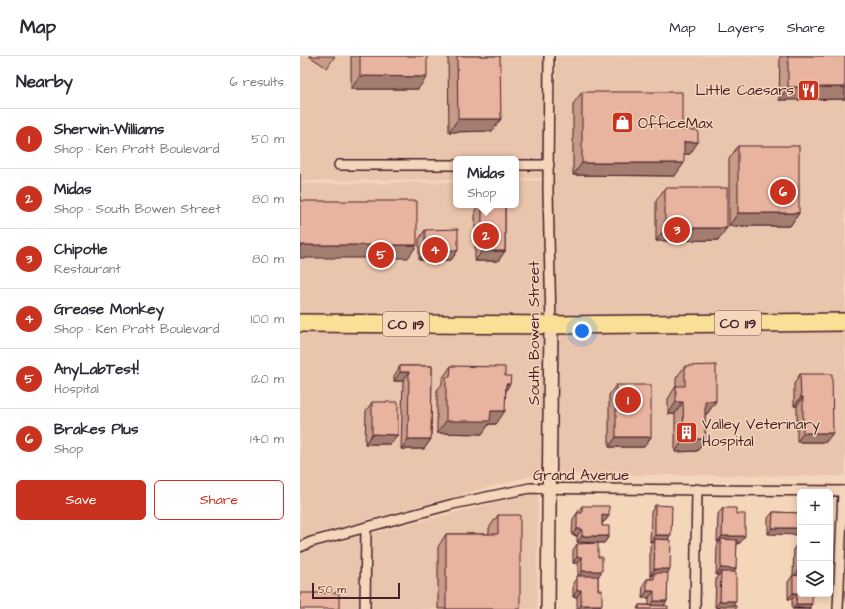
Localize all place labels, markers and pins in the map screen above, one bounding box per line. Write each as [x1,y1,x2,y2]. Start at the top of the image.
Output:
restaurant icon: Little Caesars [796,77,822,103]
place label: Little Caesars [695,80,794,101]
shop icon: OfficeMax [610,110,636,136]
place label: OfficeMax [638,113,714,134]
pin: 6 [770,177,796,207]
pin: 3 [664,215,690,245]
pin: 2 [473,221,499,251]
pin: 4 [422,235,448,265]
pin: 5 [368,240,394,270]
pin: 1 [615,385,641,415]
place label: Valley Veterinary Hospital [702,414,820,452]
building icon: Valley Veterinary Hospital [673,420,699,446]

